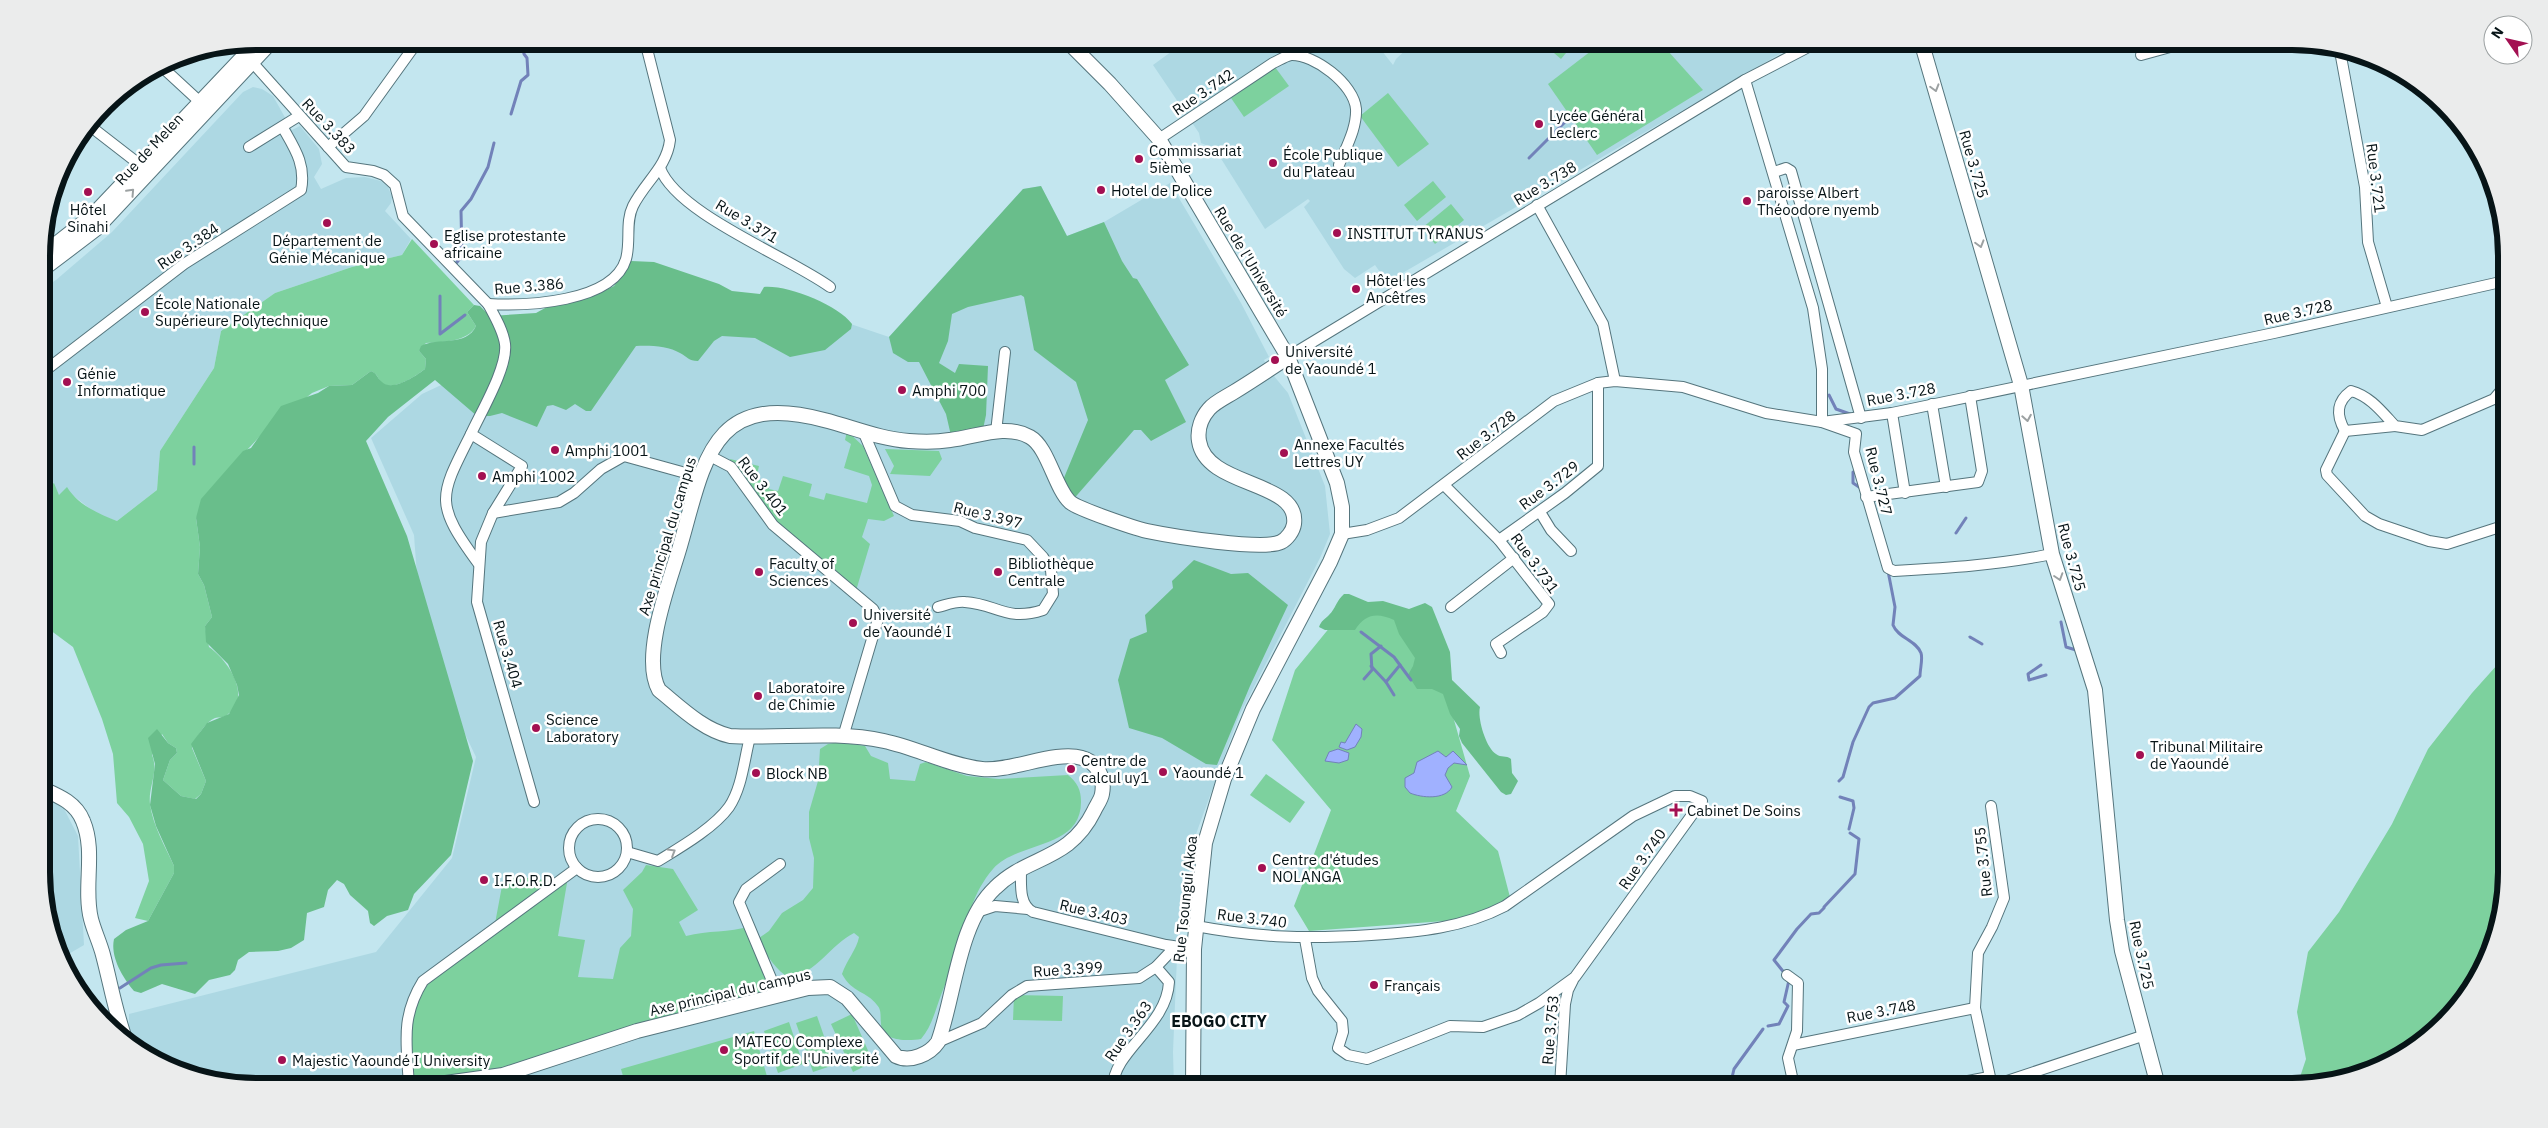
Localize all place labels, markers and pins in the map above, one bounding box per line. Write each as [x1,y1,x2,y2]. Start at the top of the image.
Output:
place label: Lycée Général Leclerc [1549,106,1644,142]
marker: Lycée Général Leclerc [1533,118,1545,130]
place label: Commissariat 5ième [1149,141,1242,177]
place label: École Publique du Plateau [1283,145,1383,181]
marker: Commissariat 5ième [1133,153,1145,165]
marker: École Publique du Plateau [1267,157,1279,169]
place label: Hotel de Police [1111,181,1212,200]
place label: paroisse Albert Théoodore nyemb [1757,183,1879,219]
marker: Hotel de Police [1095,184,1107,196]
marker: Hôtel Sinahi [82,186,94,198]
marker: paroisse Albert Théoodore nyemb [1741,195,1753,207]
place label: Hôtel Sinahi [67,200,109,236]
marker: Département de Génie Mécanique [321,217,333,229]
place label: INSTITUT TYRANUS [1347,224,1484,243]
place label: Eglise protestante africaine [444,226,566,262]
marker: INSTITUT TYRANUS [1331,227,1343,239]
place label: Département de Génie Mécanique [269,231,385,267]
marker: Eglise protestante africaine [428,238,440,250]
place label: Hôtel les Ancêtres [1366,271,1426,307]
marker: Hôtel les Ancêtres [1350,283,1362,295]
place label: École Nationale Supérieure Polytechnique [155,294,328,330]
marker: École Nationale Supérieure Polytechnique [139,306,151,318]
place label: Université de Yaoundé 1 [1285,342,1377,378]
marker: Université de Yaoundé 1 [1269,354,1281,366]
place label: Génie Informatique [77,364,166,400]
marker: Génie Informatique [61,376,73,388]
place label: Amphi 700 [912,381,986,400]
marker: Amphi 700 [896,384,908,396]
place label: Annexe Facultés Lettres UY [1294,435,1405,471]
place label: Amphi 1001 [565,441,648,460]
marker: Amphi 1001 [549,444,561,456]
marker: Annexe Facultés Lettres UY [1278,447,1290,459]
place label: Amphi 1002 [492,467,575,486]
marker: Amphi 1002 [476,470,488,482]
place label: Faculty of Sciences [769,554,834,590]
place label: Bibliothèque Centrale [1008,554,1094,590]
marker: Faculty of Sciences [753,566,765,578]
marker: Bibliothèque Centrale [992,566,1004,578]
place label: Université de Yaoundé I [863,605,952,641]
marker: Université de Yaoundé I [847,617,859,629]
place label: Laboratoire de Chimie [768,678,845,714]
marker: Laboratoire de Chimie [752,690,764,702]
place label: Science Laboratory [546,710,619,746]
marker: Science Laboratory [530,722,542,734]
place label: Tribunal Militaire de Yaoundé [2150,737,2263,773]
marker: Tribunal Militaire de Yaoundé [2134,749,2146,761]
place label: Centre de calcul uy1 [1081,751,1149,787]
marker: Centre de calcul uy1 [1065,763,1077,775]
place label: Yaoundé 1 [1173,763,1244,782]
place label: Block NB [766,764,828,783]
marker: Yaoundé 1 [1157,766,1169,778]
marker: Block NB [750,767,762,779]
place label: Cabinet De Soins [1687,801,1801,820]
marker: Cabinet De Soins [1669,803,1683,817]
place label: Centre d'études NOLANGA [1272,850,1379,886]
marker: Centre d'études NOLANGA [1256,862,1268,874]
place label: I.F.O.R.D. [494,871,557,890]
marker: I.F.O.R.D. [478,874,490,886]
place label: Français [1384,976,1441,995]
marker: Français [1368,979,1380,991]
place label: MATECO Complexe Sportif de l'Université [734,1032,879,1068]
marker: MATECO Complexe Sportif de l'Université [718,1044,730,1056]
place label: Majestic Yaoundé I University [292,1051,491,1070]
marker: Majestic Yaoundé I University [276,1054,288,1066]

